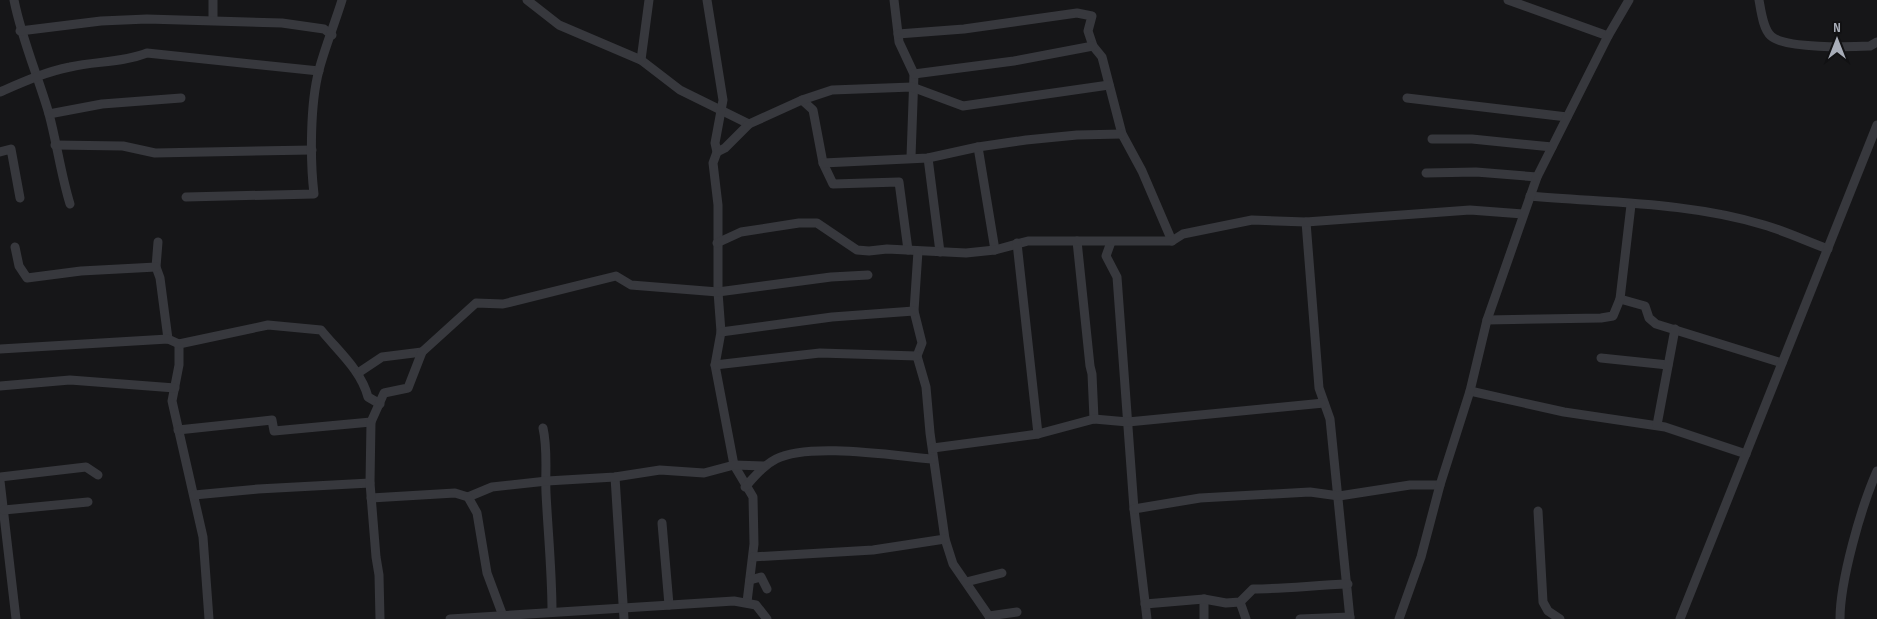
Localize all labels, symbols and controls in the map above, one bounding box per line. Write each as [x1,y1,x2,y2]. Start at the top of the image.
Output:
north arrow [1812,15,1862,65]
text: N [1833,19,1841,36]

